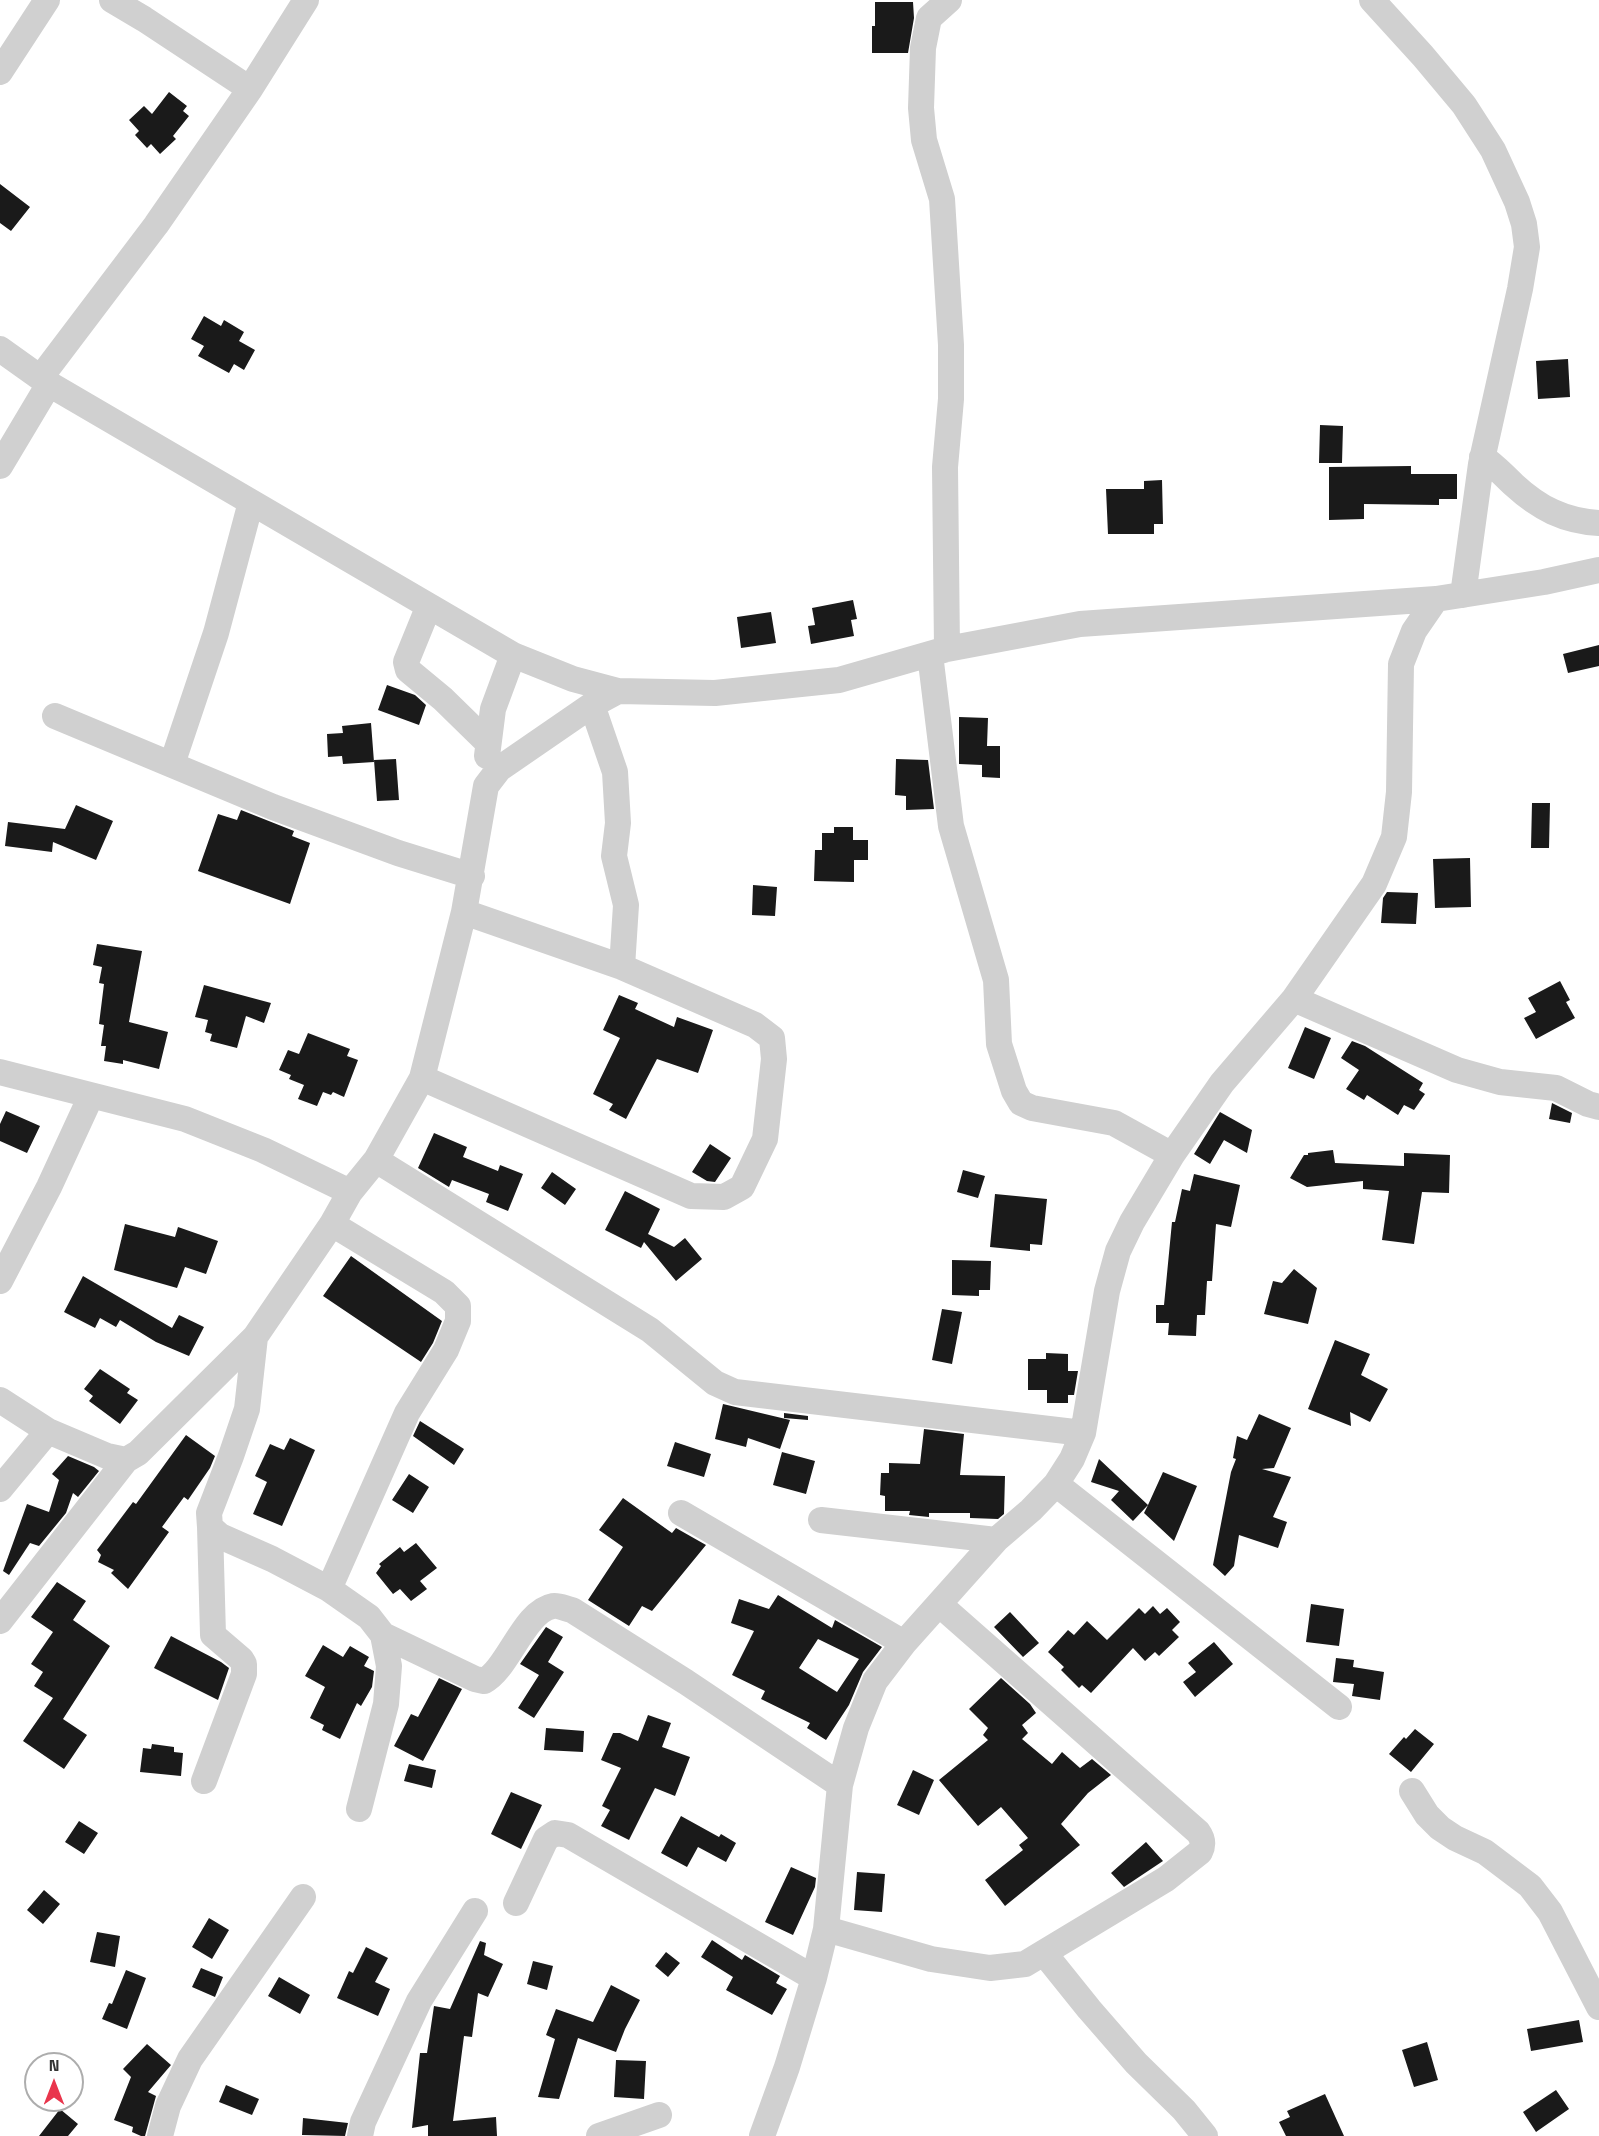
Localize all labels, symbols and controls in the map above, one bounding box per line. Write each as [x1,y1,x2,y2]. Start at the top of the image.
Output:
north arrow [24,2052,84,2112]
text: N [49,2055,59,2076]

